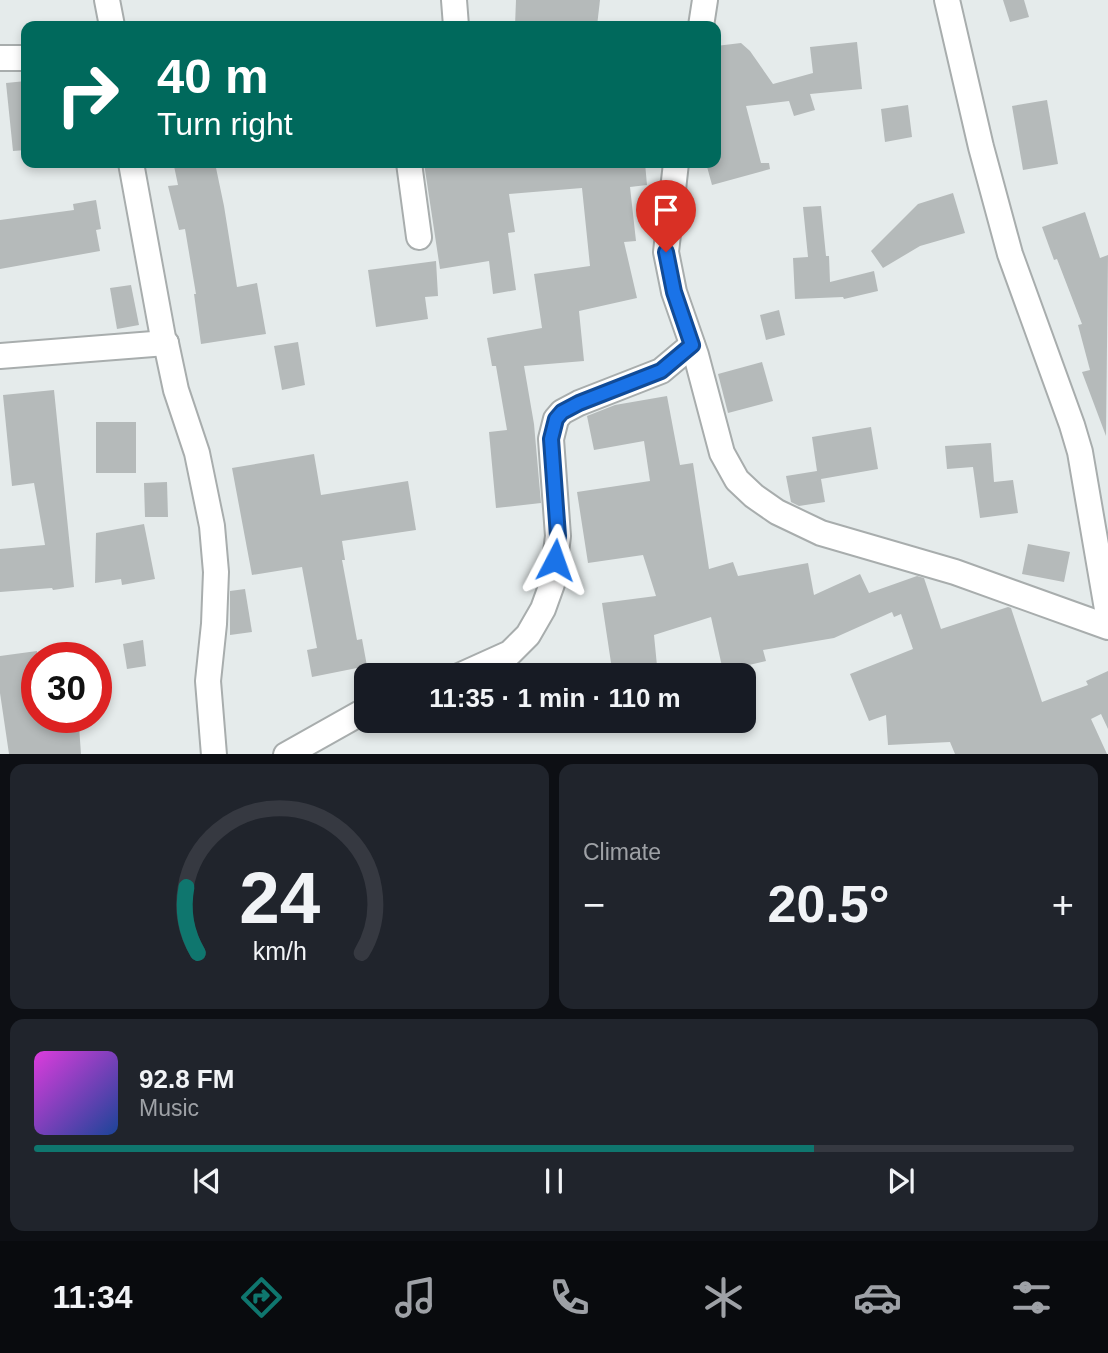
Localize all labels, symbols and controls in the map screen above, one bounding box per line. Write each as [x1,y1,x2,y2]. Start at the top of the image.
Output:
icon: right [42,49,133,140]
text: 40 m [157,49,269,103]
text: Turn right [157,106,293,142]
pin [636,180,696,252]
icon: arrive [647,191,685,229]
position arrow [518,523,592,597]
speed limit sign: 30 [21,642,112,733]
text: 11:35 · 1 min · 110 m [429,683,681,713]
text: Climate [583,839,661,865]
text: 24 [239,857,320,938]
text: 20.5° [767,875,890,933]
text: − [583,884,605,926]
text: + [1052,884,1074,926]
text: km/h [252,936,307,964]
text: 92.8 FM [139,1064,234,1094]
text: Music [139,1095,199,1121]
icon: previous [188,1162,226,1200]
icon: pause [535,1162,573,1200]
icon: next [882,1162,920,1200]
icon: directions [237,1273,286,1322]
icon: music [391,1273,440,1322]
icon: phone [545,1273,594,1322]
icon: climate [699,1273,748,1322]
icon: car [853,1273,902,1322]
icon: filters [1007,1273,1056,1322]
text: 11:34 [52,1279,133,1315]

